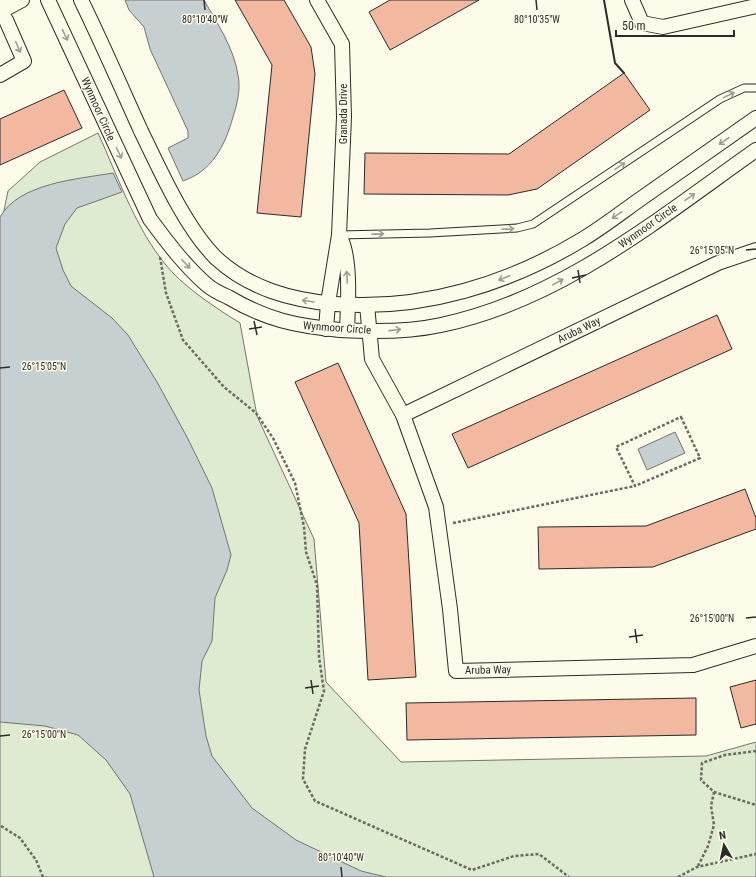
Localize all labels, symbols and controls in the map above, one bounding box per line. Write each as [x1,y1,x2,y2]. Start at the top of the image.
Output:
scale bar [616,12,734,38]
text: 80°10'40"W [182,14,228,25]
text: 80°10'35"W [514,14,560,25]
text: 50 m [622,19,646,33]
one-way arrow [62,29,69,41]
one-way arrow [15,40,22,52]
street label: Wynmoor Circle [78,75,118,143]
street label: Granada Drive [337,84,350,144]
one-way arrow [723,91,735,98]
one-way arrow [719,137,730,145]
one-way arrow [116,147,123,159]
one-way arrow [614,162,625,170]
one-way arrow [684,193,695,201]
street label: Wynmoor Circle [616,201,680,251]
one-way arrow [612,211,623,219]
one-way arrow [501,225,514,232]
one-way arrow [371,231,384,238]
text: 26°15'05"N [690,245,734,256]
one-way arrow [181,259,191,269]
one-way arrow [343,271,350,284]
one-way arrow [499,275,511,282]
one-way arrow [551,278,563,286]
one-way arrow [302,296,315,304]
street label: Aruba Way [555,314,603,346]
street label: Wynmoor Circle [302,319,372,337]
one-way arrow [388,326,401,334]
text: 26°15'05"N [22,361,66,372]
text: 26°15'00"N [690,613,734,624]
street label: Aruba Way [465,663,512,677]
text: 26°15'00"N [22,729,66,740]
north arrow [704,825,744,865]
text: N [718,829,727,843]
text: 80°10'40"W [318,852,364,863]

